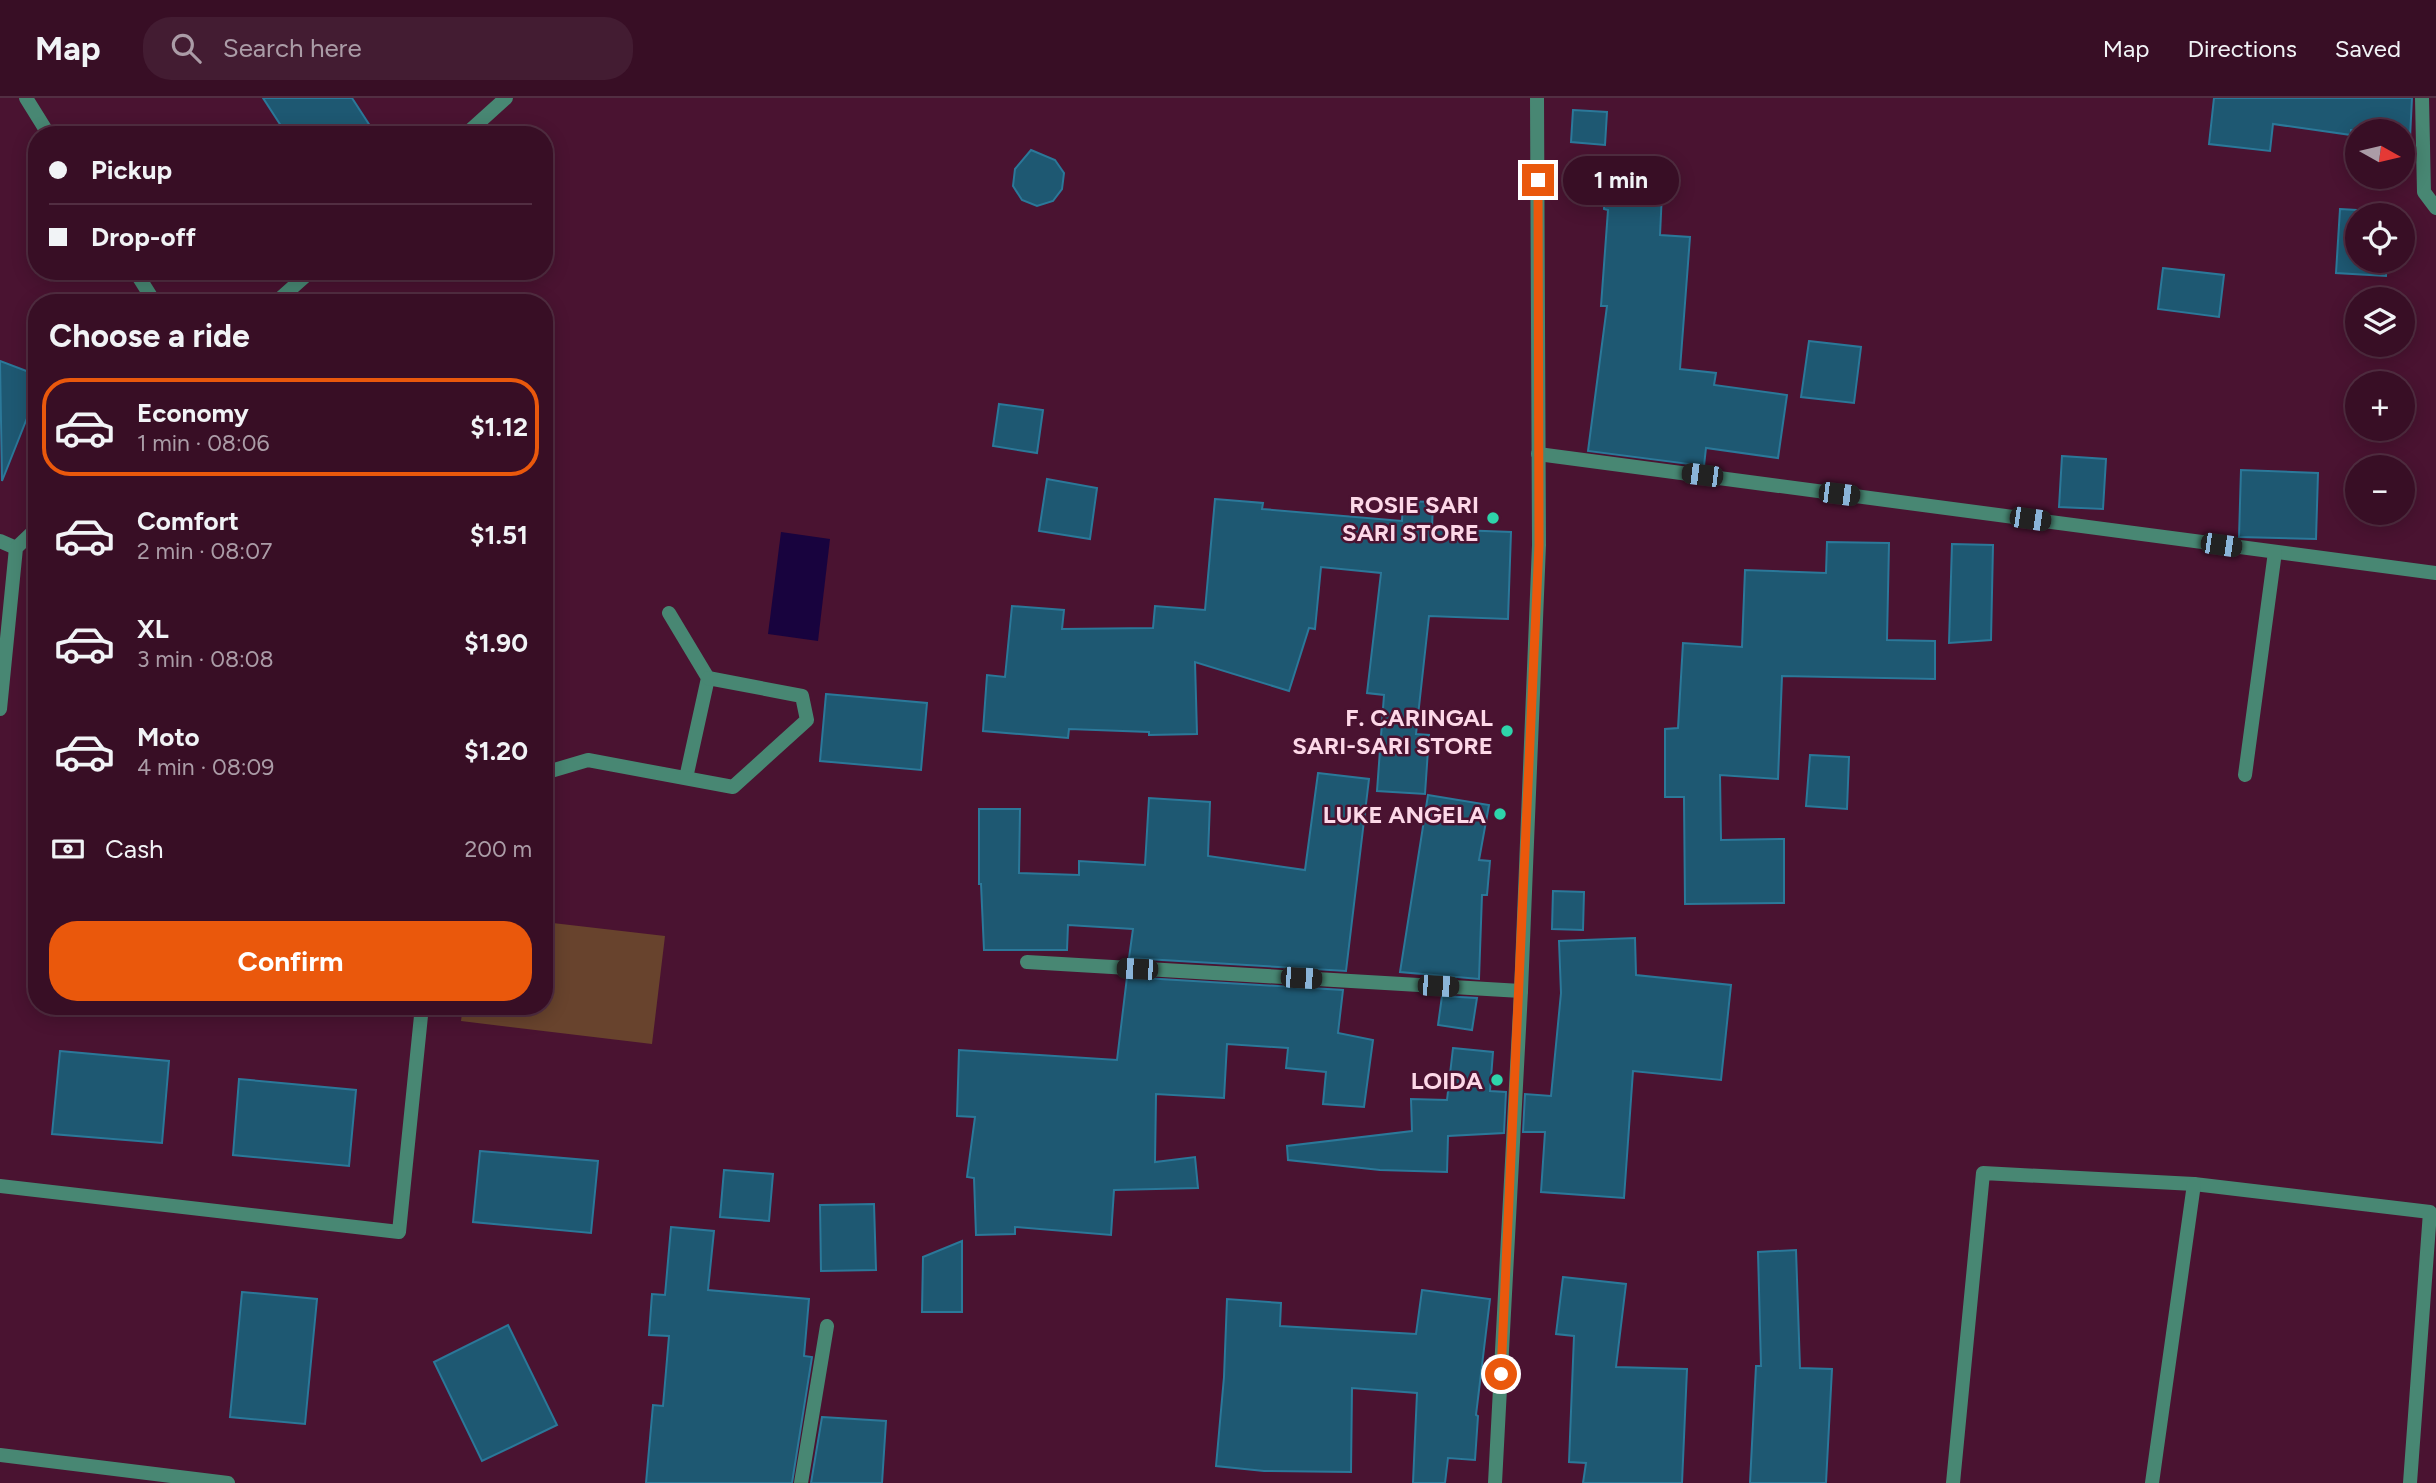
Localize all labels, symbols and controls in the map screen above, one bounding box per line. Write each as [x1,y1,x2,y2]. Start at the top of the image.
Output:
search box [143,17,633,80]
text: Map [35,29,101,68]
icon: search [167,29,205,67]
text: Search here [223,32,362,64]
text: Map [2103,34,2149,63]
text: Directions [2187,34,2297,63]
text: Saved [2335,34,2401,63]
north arrow [2345,119,2415,189]
map controls [2345,119,2415,525]
text: Pickup [91,154,172,186]
callout: 1 min [1562,155,1678,204]
route end [1522,164,1554,196]
text: 1 min [1594,166,1648,194]
button: locate [2345,203,2415,273]
text: Drop-off [91,221,196,253]
button: layers [2345,287,2415,357]
text: Choose a ride [49,317,250,355]
button: + [2345,371,2415,441]
icon: car [53,396,116,459]
text: Economy [137,397,249,429]
text: $1.12 [470,411,528,443]
text: 1 min · 08:06 [137,429,270,457]
button: − [2345,455,2415,525]
car [1680,462,1725,488]
car [1817,481,1862,507]
place label: ROSIE SARI SARI STORE [1342,490,1479,547]
icon: car [53,504,116,567]
text: Comfort [137,505,239,537]
car [2008,506,2053,532]
marker: ROSIE SARI SARI STORE [1485,510,1501,526]
text: $1.51 [470,519,528,551]
car [2199,532,2244,558]
text: 2 min · 08:07 [137,537,272,565]
icon: car [53,612,116,675]
text: XL [137,613,169,645]
text: $1.90 [464,627,528,659]
text: 3 min · 08:08 [137,645,274,673]
place label: F. CARINGAL SARI-SARI STORE [1292,703,1493,760]
icon: car [53,720,116,783]
text: Moto [137,721,200,753]
marker: F. CARINGAL SARI-SARI STORE [1499,723,1515,739]
text: $1.20 [464,735,528,767]
text: 4 min · 08:09 [137,753,274,781]
place label: LUKE ANGELA [1323,800,1486,829]
marker: LUKE ANGELA [1492,806,1508,822]
icon: cash [49,830,87,868]
text: Cash [105,833,164,865]
text: 200 m [464,835,532,863]
button: Confirm [49,921,532,1001]
car [1116,957,1159,981]
car [1280,966,1323,990]
car [1417,974,1460,998]
place label: LOIDA [1411,1066,1483,1095]
marker: LOIDA [1489,1072,1505,1088]
route start [1485,1358,1517,1390]

